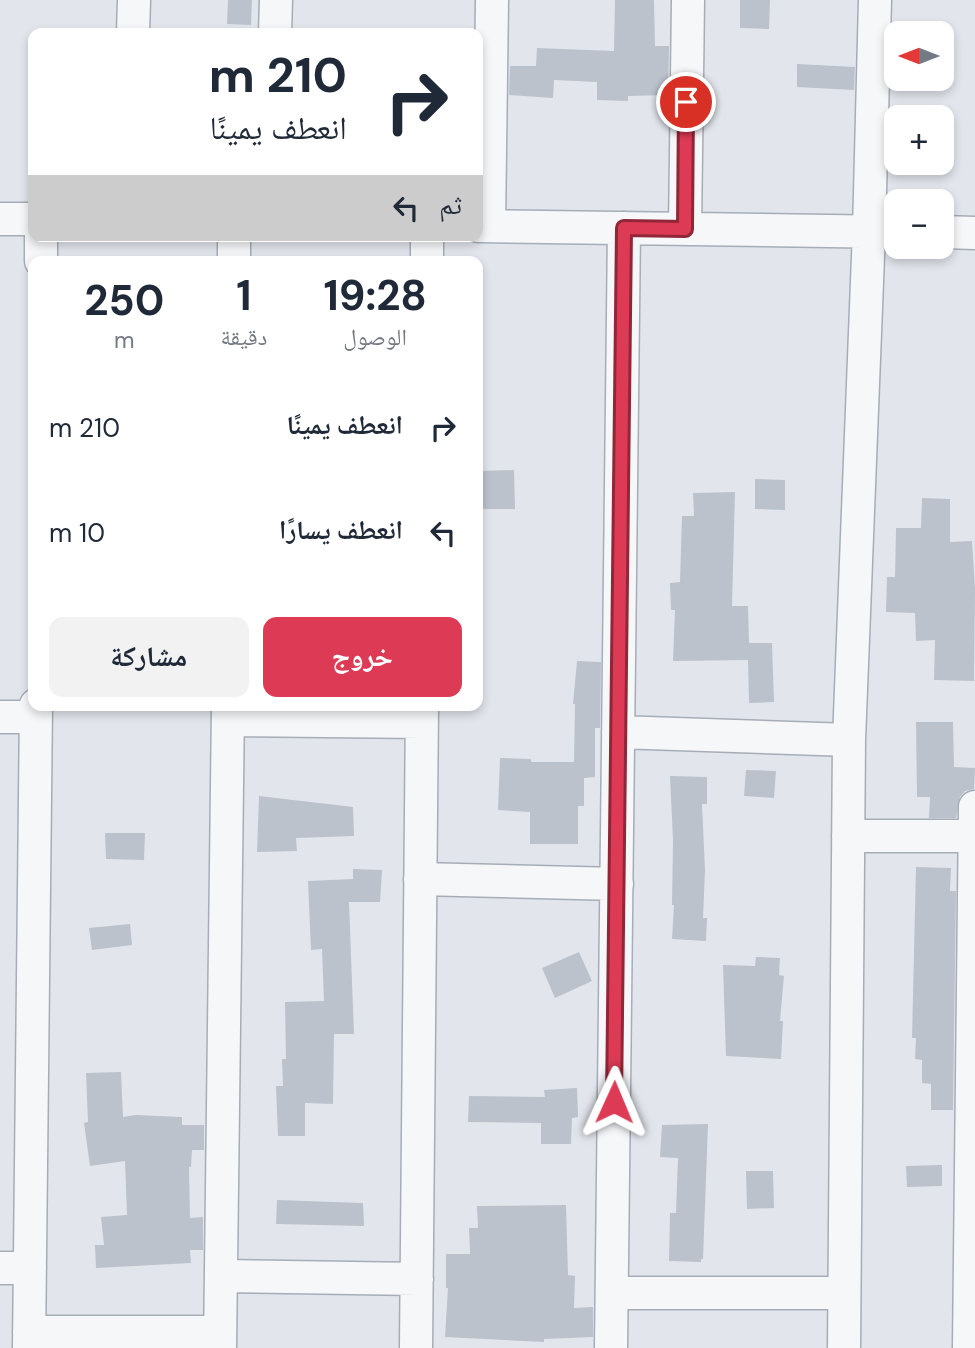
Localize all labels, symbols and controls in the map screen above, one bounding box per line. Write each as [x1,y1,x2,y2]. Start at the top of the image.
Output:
north arrow [884,21,954,91]
map controls [884,21,954,259]
text: 210 m [209,43,347,107]
icon: right [371,56,462,147]
pin [656,72,716,132]
icon: arrive [667,83,705,121]
button: + [884,105,954,175]
text: انعطف يمينًا [209,107,347,149]
text: ثم [439,188,462,222]
icon: left [387,189,425,227]
button: − [884,189,954,259]
text: 1 [236,268,252,323]
text: 19:28 [324,268,427,323]
text: 250 [84,273,164,328]
text: دقيقة [221,322,267,352]
text: الوصول [343,322,407,352]
text: m [114,325,135,355]
text: انعطف يمينًا [287,408,403,442]
icon: right [424,409,462,447]
text: 210 m [49,411,120,445]
text: انعطف يسارًا [279,513,403,547]
icon: left [424,514,462,552]
text: 10 m [49,516,105,550]
button: مشاركة [49,617,249,697]
button: خروج [263,617,462,697]
position arrow [577,1065,651,1139]

